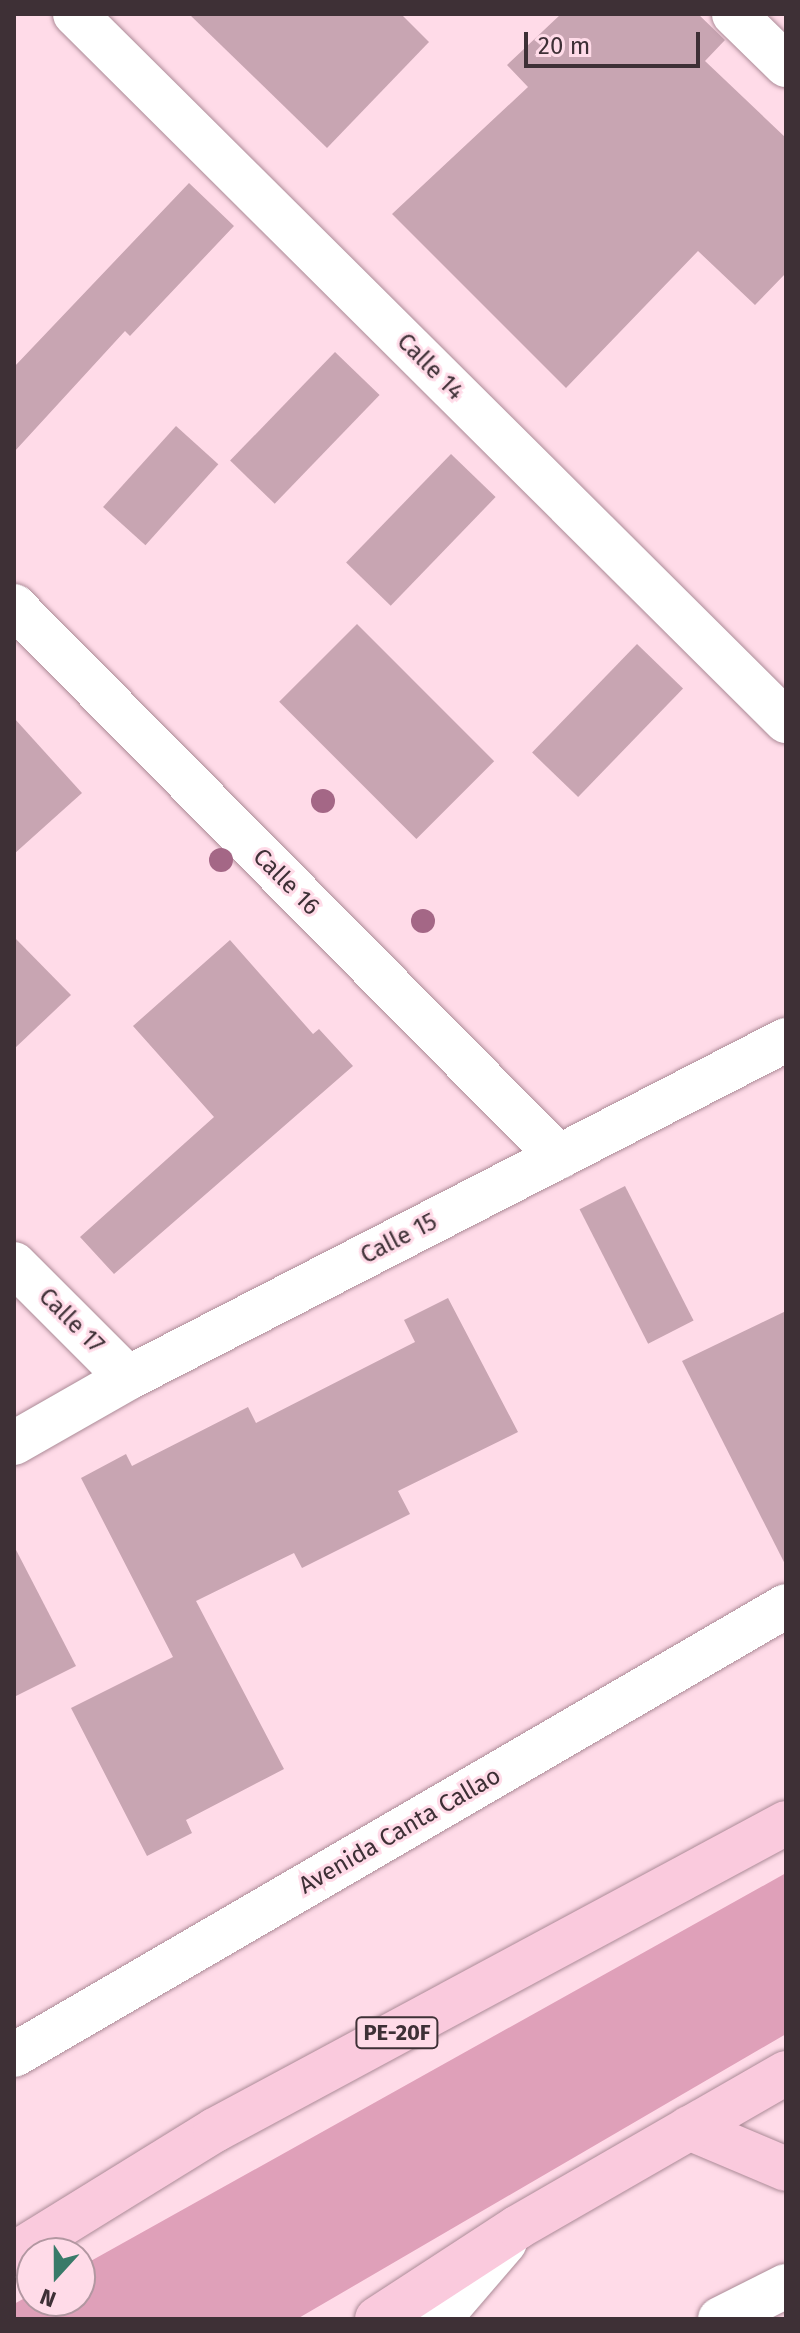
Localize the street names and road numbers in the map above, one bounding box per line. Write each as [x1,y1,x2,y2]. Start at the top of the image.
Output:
street label: Calle 14 [391,328,469,406]
street label: Calle 16 [247,843,325,921]
street label: Calle 15 [356,1208,442,1270]
street label: Calle 17 [32,1282,110,1360]
street label: Avenida Canta Callao [294,1761,506,1901]
road number: PE-20F [355,2015,439,2051]

